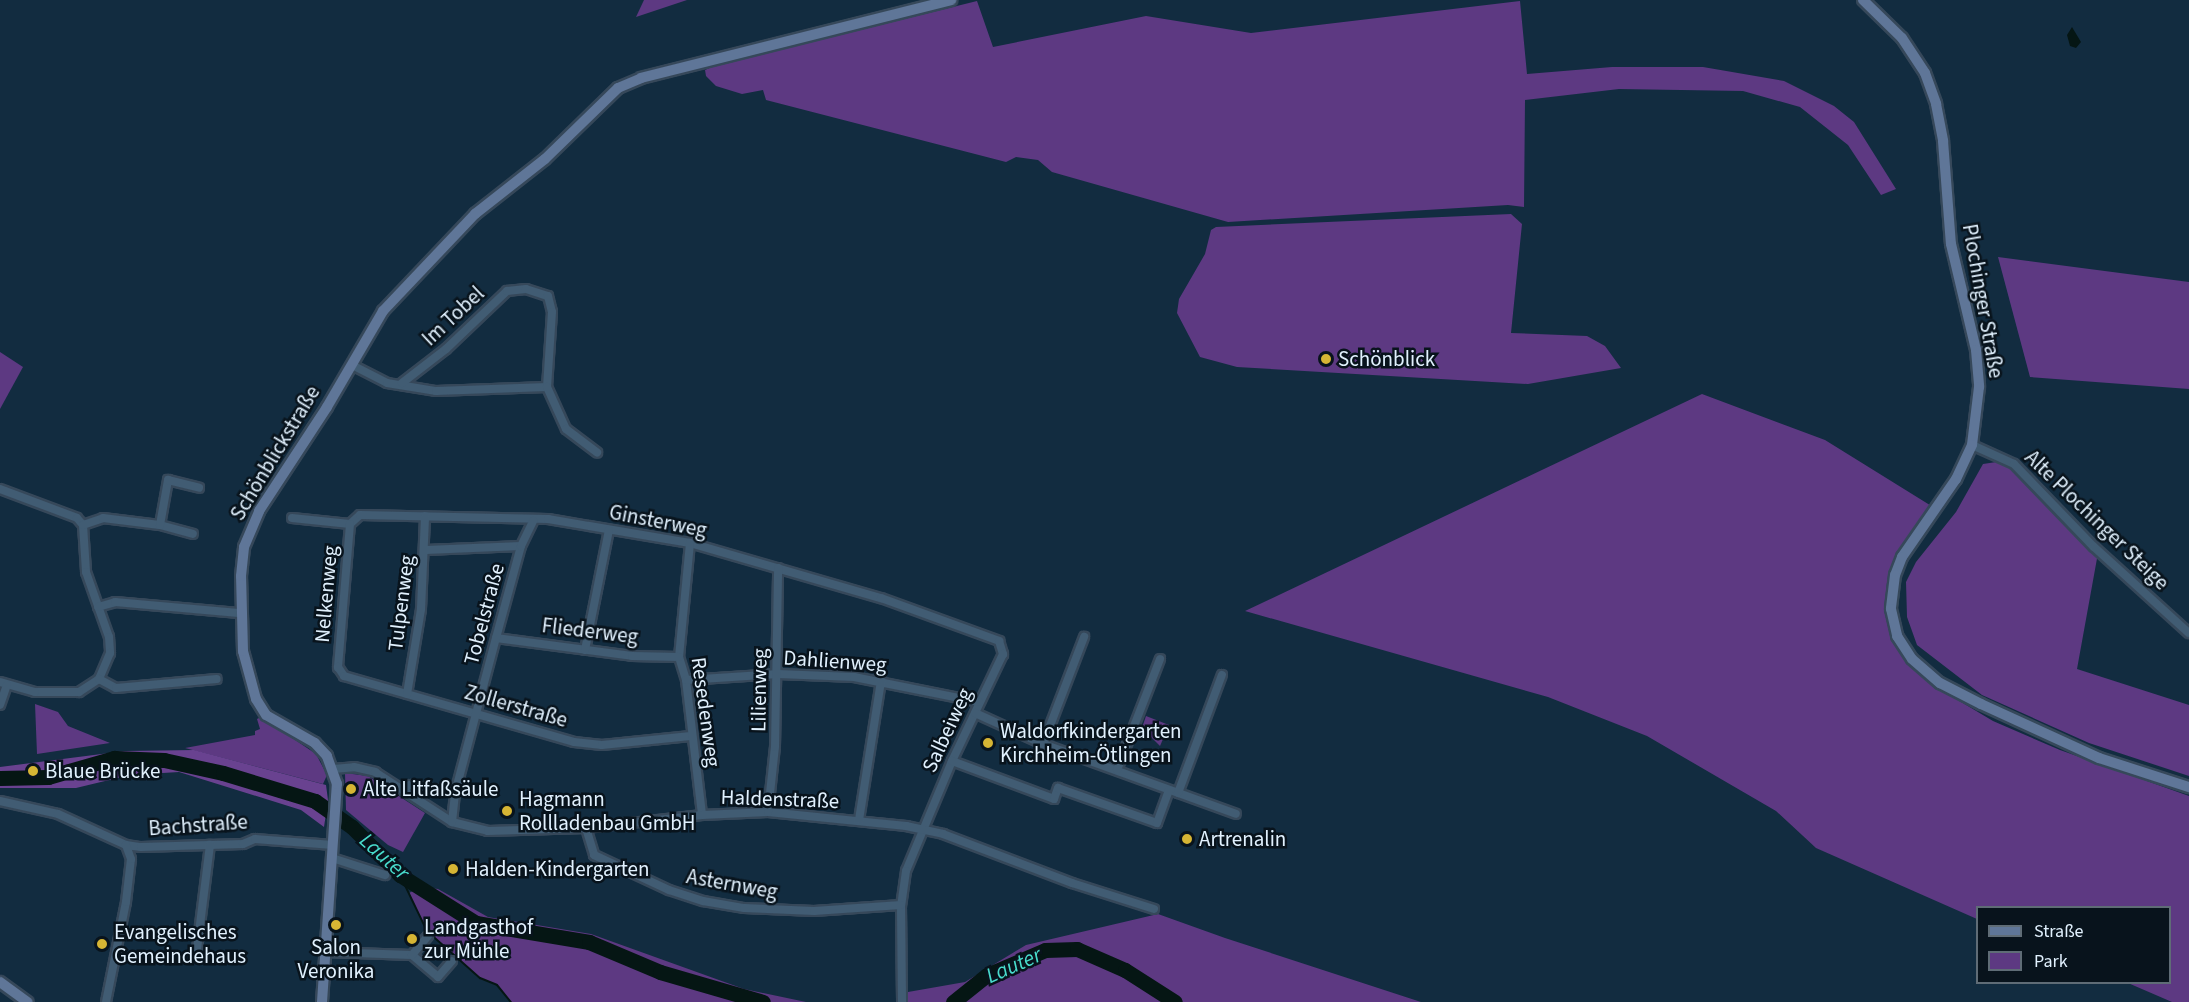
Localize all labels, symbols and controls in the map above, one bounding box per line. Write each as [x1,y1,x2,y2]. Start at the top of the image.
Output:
street label: Plochinger Straße [1957,222,2009,380]
street label: Im Tobel [417,281,489,351]
place label: Schönblick [1338,346,1435,372]
marker: Schönblick [1319,352,1333,366]
street label: Schönblickstraße [225,381,325,525]
street label: Alte Plochinger Steige [2020,445,2174,595]
street label: Ginsterweg [607,499,709,543]
street label: Nelkenweg [309,545,343,643]
street label: Tulpenweg [383,554,419,652]
street label: Tobelstraße [458,561,510,667]
street label: Fliederweg [540,613,640,649]
street label: Dahlienweg [783,645,887,677]
street label: Lilienweg [746,648,772,732]
street label: Resedenweg [686,655,726,769]
street label: Zollerstraße [462,679,570,733]
street label: Salbeiweg [917,684,977,776]
place label: Waldorfkindergarten Kirchheim-Ötlingen [1000,718,1182,768]
marker: Waldorfkindergarten Kirchheim-Ötlingen [981,736,995,750]
place label: Blaue Brücke [45,758,160,784]
marker: Blaue Brücke [26,764,40,778]
place label: Alte Litfaßsäule [363,776,498,802]
marker: Alte Litfaßsäule [344,782,358,796]
street label: Haldenstraße [720,784,840,814]
place label: Hagmann Rollladenbau GmbH [519,786,696,836]
marker: Hagmann Rollladenbau GmbH [500,804,514,818]
street label: Bachstraße [148,809,248,841]
place label: Artrenalin [1199,826,1286,852]
water label: Lauter [354,828,414,886]
marker: Artrenalin [1180,832,1194,846]
place label: Halden-Kindergarten [465,856,650,882]
marker: Halden-Kindergarten [446,862,460,876]
street label: Asternweg [684,864,780,904]
legend [1976,906,2171,984]
place label: Landgasthof zur Mühle [424,914,533,964]
marker: Salon Veronika [329,918,343,932]
place label: Evangelisches Gemeindehaus [114,919,246,969]
text: Straße [2034,919,2083,944]
marker: Landgasthof zur Mühle [405,932,419,946]
place label: Salon Veronika [298,934,374,984]
marker: Evangelisches Gemeindehaus [95,937,109,951]
water label: Lauter [982,942,1046,990]
text: Park [2034,949,2068,974]

